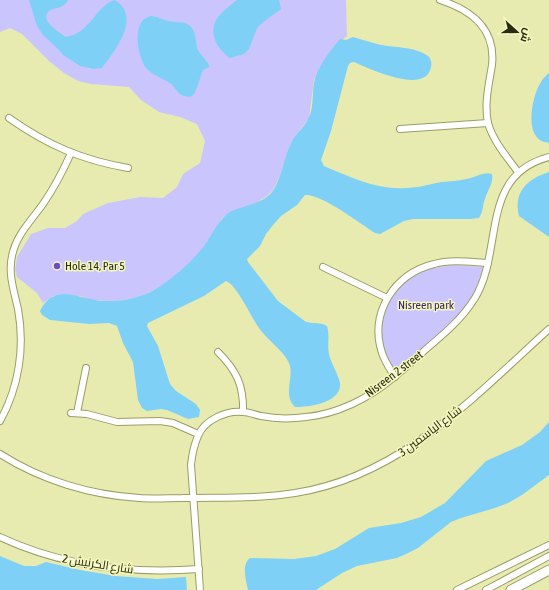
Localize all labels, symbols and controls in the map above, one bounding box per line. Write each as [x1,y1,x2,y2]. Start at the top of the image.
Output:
north arrow [497,12,537,52]
text: ش [517,26,534,44]
place label: Hole 14, Par 5 [65,259,125,273]
marker: Hole 14, Par 5 [52,261,62,271]
park label: Nisreen park [398,298,455,312]
street label: Nisreen 2 street [362,347,426,400]
street label: شارع الياسمين 3 [396,403,465,460]
street label: شارع الكرنيش 2 [61,551,135,578]

